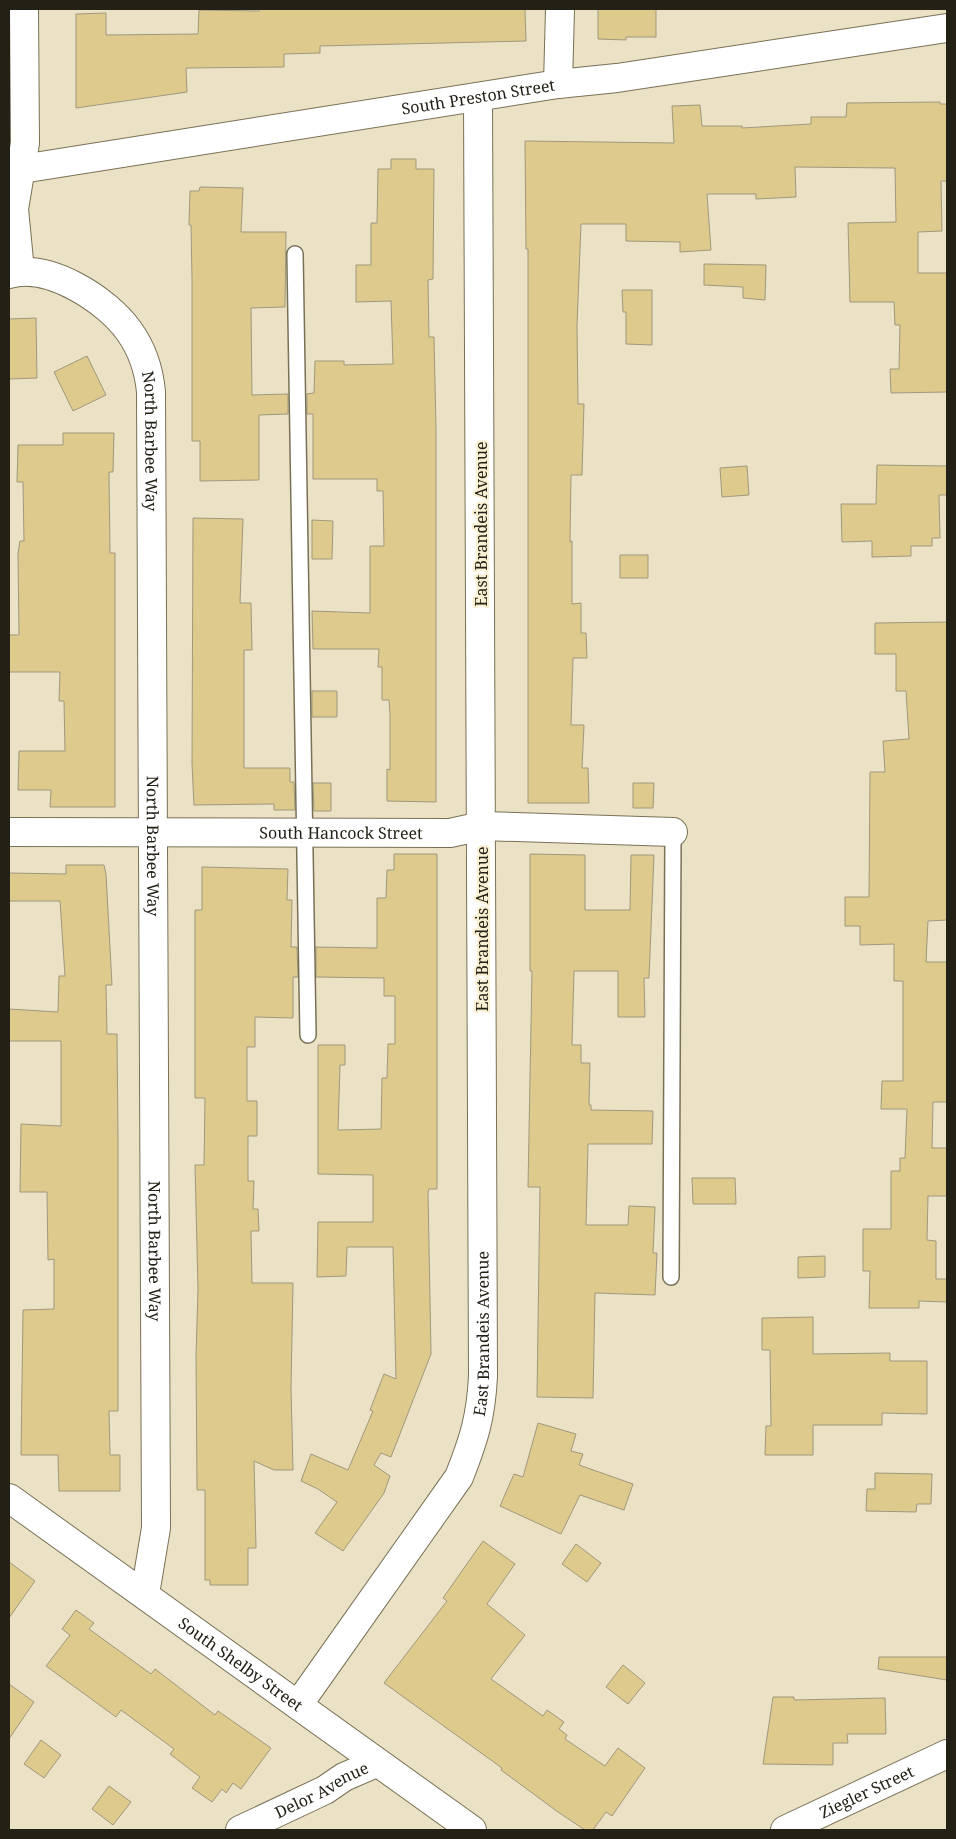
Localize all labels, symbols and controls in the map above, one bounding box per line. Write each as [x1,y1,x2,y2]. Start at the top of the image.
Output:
street label: South Preston Street [400,74,557,120]
street label: North Barbee Way [137,369,163,512]
street label: East Brandeis Avenue [470,441,492,607]
street label: North Barbee Way [142,776,164,917]
street label: South Hancock Street [259,822,423,844]
street label: East Brandeis Avenue [471,846,493,1012]
street label: North Barbee Way [143,1181,166,1322]
street label: East Brandeis Avenue [468,1251,494,1418]
street label: South Shelby Street [174,1612,307,1716]
street label: Delor Avenue [271,1757,372,1823]
street label: Ziegler Street [816,1760,918,1823]

